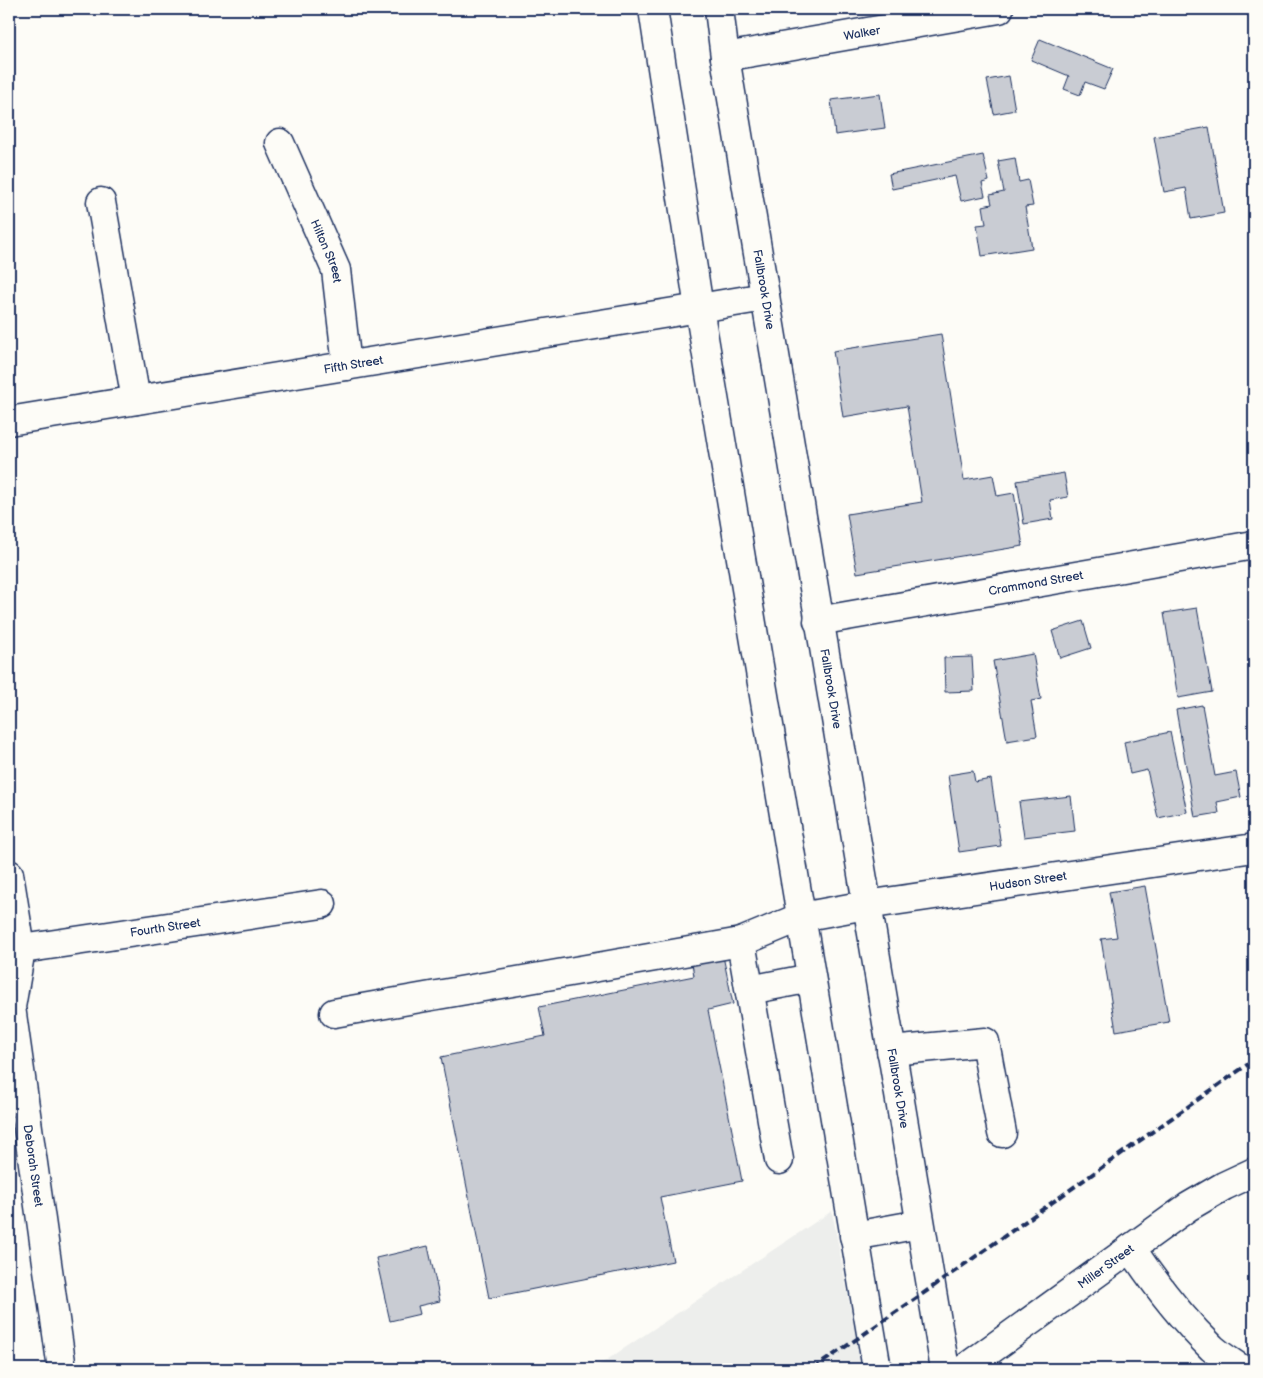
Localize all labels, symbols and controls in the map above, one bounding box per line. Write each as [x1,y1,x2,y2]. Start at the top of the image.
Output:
street label: Walker [843,23,882,44]
street label: Hilton Street [307,217,344,284]
street label: Fallbrook Drive [749,248,778,331]
street label: Fifth Street [323,353,385,377]
street label: Crammond Street [987,568,1085,599]
street label: Fallbrook Drive [816,648,845,730]
street label: Hudson Street [988,869,1068,895]
street label: Fourth Street [129,915,202,941]
street label: Fallbrook Drive [883,1047,912,1129]
street label: Deborah Street [20,1124,46,1208]
street label: Miller Street [1075,1241,1137,1292]

